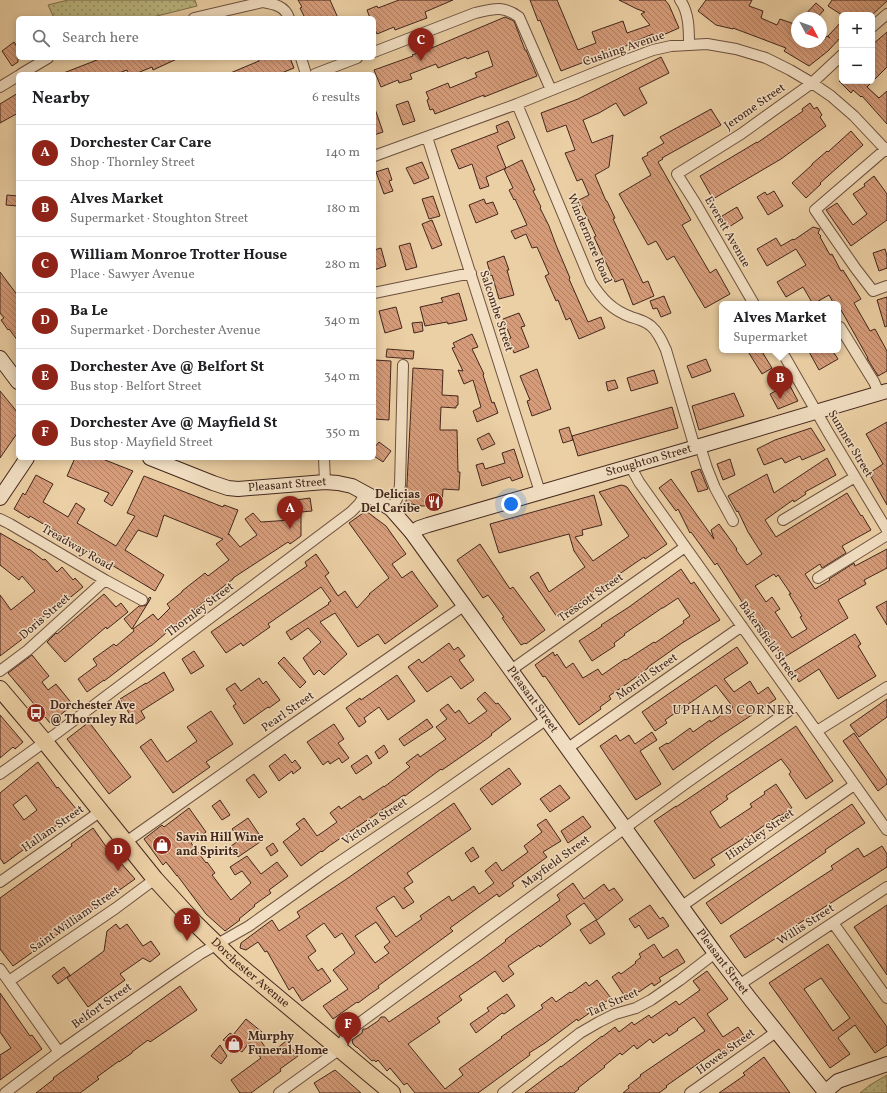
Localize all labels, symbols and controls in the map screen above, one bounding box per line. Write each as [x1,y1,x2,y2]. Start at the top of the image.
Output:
north arrow [791,12,827,48]
map controls [839,12,875,84]
button: + [839,12,875,48]
search box [16,16,376,60]
icon: search [30,27,52,49]
street label: Cushing Avenue [581,27,667,70]
text: Search here [62,28,139,49]
pin: C [408,28,434,61]
button: − [839,48,875,84]
street label: Jerome Street [721,80,789,134]
text: Nearby [32,87,90,110]
text: 6 results [312,89,360,107]
text: Dorchester Car Care [70,133,211,154]
text: A [40,144,50,162]
text: 140 m [326,144,360,162]
text: Shop · Thornley Street [70,154,195,172]
text: Alves Market [70,189,163,210]
street label: Windermere Road [563,191,615,287]
street label: Everett Avenue [700,193,754,271]
text: B [41,200,49,218]
text: 180 m [326,200,360,218]
text: Supermarket · Stoughton Street [70,210,248,228]
text: William Monroe Trotter House [70,245,287,266]
text: C [41,256,49,274]
text: 280 m [324,256,360,274]
text: Place · Sawyer Avenue [70,266,195,284]
street label: Salcombe Street [475,268,517,354]
text: Ba Le [70,301,108,322]
popup [719,301,841,353]
text: Alves Market [733,308,827,329]
text: D [40,312,50,330]
text: 340 m [324,312,360,330]
text: Supermarket · Dorchester Avenue [70,322,260,340]
text: Supermarket [733,329,808,347]
text: Dorchester Ave @ Belfort St [70,357,264,378]
pin: B [767,366,793,399]
text: E [41,368,49,386]
text: 340 m [324,368,360,386]
text: Bus stop · Belfort Street [70,378,202,396]
street label: Sumner Street [824,407,876,481]
text: Dorchester Ave @ Mayfield St [70,413,277,434]
text: F [41,424,49,442]
text: 350 m [325,424,360,442]
text: Bus stop · Mayfield Street [70,434,213,452]
street label: Stoughton Street [604,441,694,481]
street label: Pleasant Street [247,474,327,496]
place label: Delicias Del Caribe [361,487,420,517]
restaurant icon: Delicias Del Caribe [423,491,445,513]
your location [501,494,521,514]
pin: A [277,496,303,529]
street label: Treadway Road [38,521,116,575]
street label: Trescott Street [555,570,627,626]
street label: Thornley Street [163,579,237,641]
street label: Doris Street [16,590,74,644]
street label: Bakersfield Street [735,598,801,684]
street label: Morrill Street [613,650,681,704]
street label: Pleasant Street [503,663,562,736]
street label: Pearl Street [258,688,318,736]
place label: Dorchester Ave @ Thornley Rd [50,698,135,728]
bus stop icon: Dorchester Ave @ Thornley Rd [25,702,47,724]
district label: UPHAMS CORNER [672,702,796,720]
street label: Victoria Street [339,794,411,850]
street label: Hallam Street [19,802,87,856]
street label: Hinckley Street [722,805,798,865]
place label: Savin Hill Wine and Spirits [176,830,264,860]
street label: Mayfield Street [519,832,593,892]
shop icon: Savin Hill Wine and Spirits [151,834,173,856]
pin: D [105,838,131,871]
street label: Saint William Street [27,883,123,957]
street label: Willis Street [774,901,838,949]
pin: E [174,908,200,941]
street label: Pleasant Street [692,926,752,998]
street label: Dorchester Avenue [207,934,293,1012]
street label: Belfort Street [69,979,135,1033]
street label: Taft Street [585,985,641,1021]
pin: F [335,1012,361,1045]
street label: Howes Street [693,1025,759,1079]
place label: Murphy Funeral Home [248,1029,328,1059]
shop icon: Murphy Funeral Home [223,1033,245,1055]

